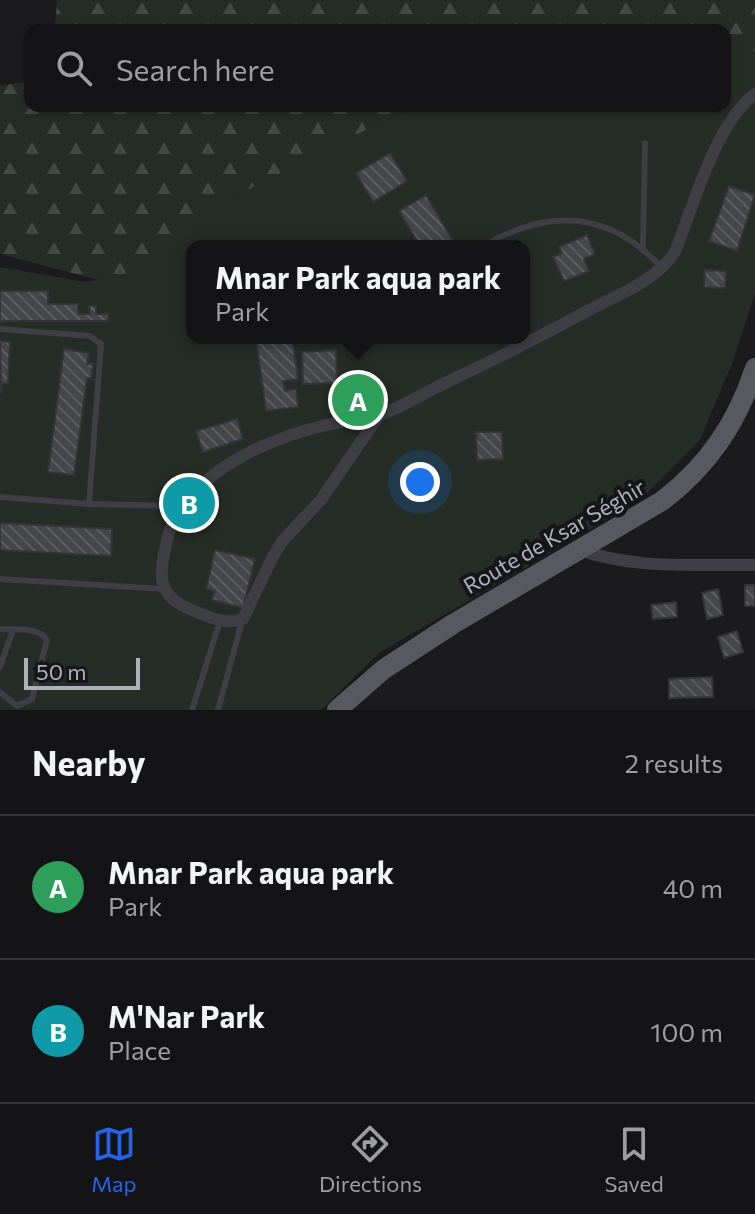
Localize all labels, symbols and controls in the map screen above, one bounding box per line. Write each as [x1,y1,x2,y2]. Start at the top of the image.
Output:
search box [24,24,731,112]
icon: search [52,46,96,90]
text: Search here [116,50,275,87]
popup [186,240,530,344]
text: Mnar Park aqua park [215,258,501,295]
text: Park [215,295,269,326]
pin: A [332,370,384,430]
your location [400,462,440,502]
pin: B [163,473,215,533]
street label: Route de Ksar Séghir [458,473,650,599]
scale bar [24,654,140,690]
text: 50 m [36,658,86,685]
text: Nearby [32,741,146,783]
text: 2 results [625,747,723,778]
text: Mnar Park aqua park [108,853,394,890]
text: A [49,872,67,903]
text: 40 m [663,872,723,903]
text: Park [108,890,162,921]
text: M'Nar Park [108,997,265,1034]
text: B [49,1016,67,1047]
text: 100 m [650,1016,723,1047]
text: Place [108,1034,171,1065]
tab: Map [91,1122,137,1197]
tab: Directions [319,1122,422,1197]
tab: Saved [604,1122,664,1197]

